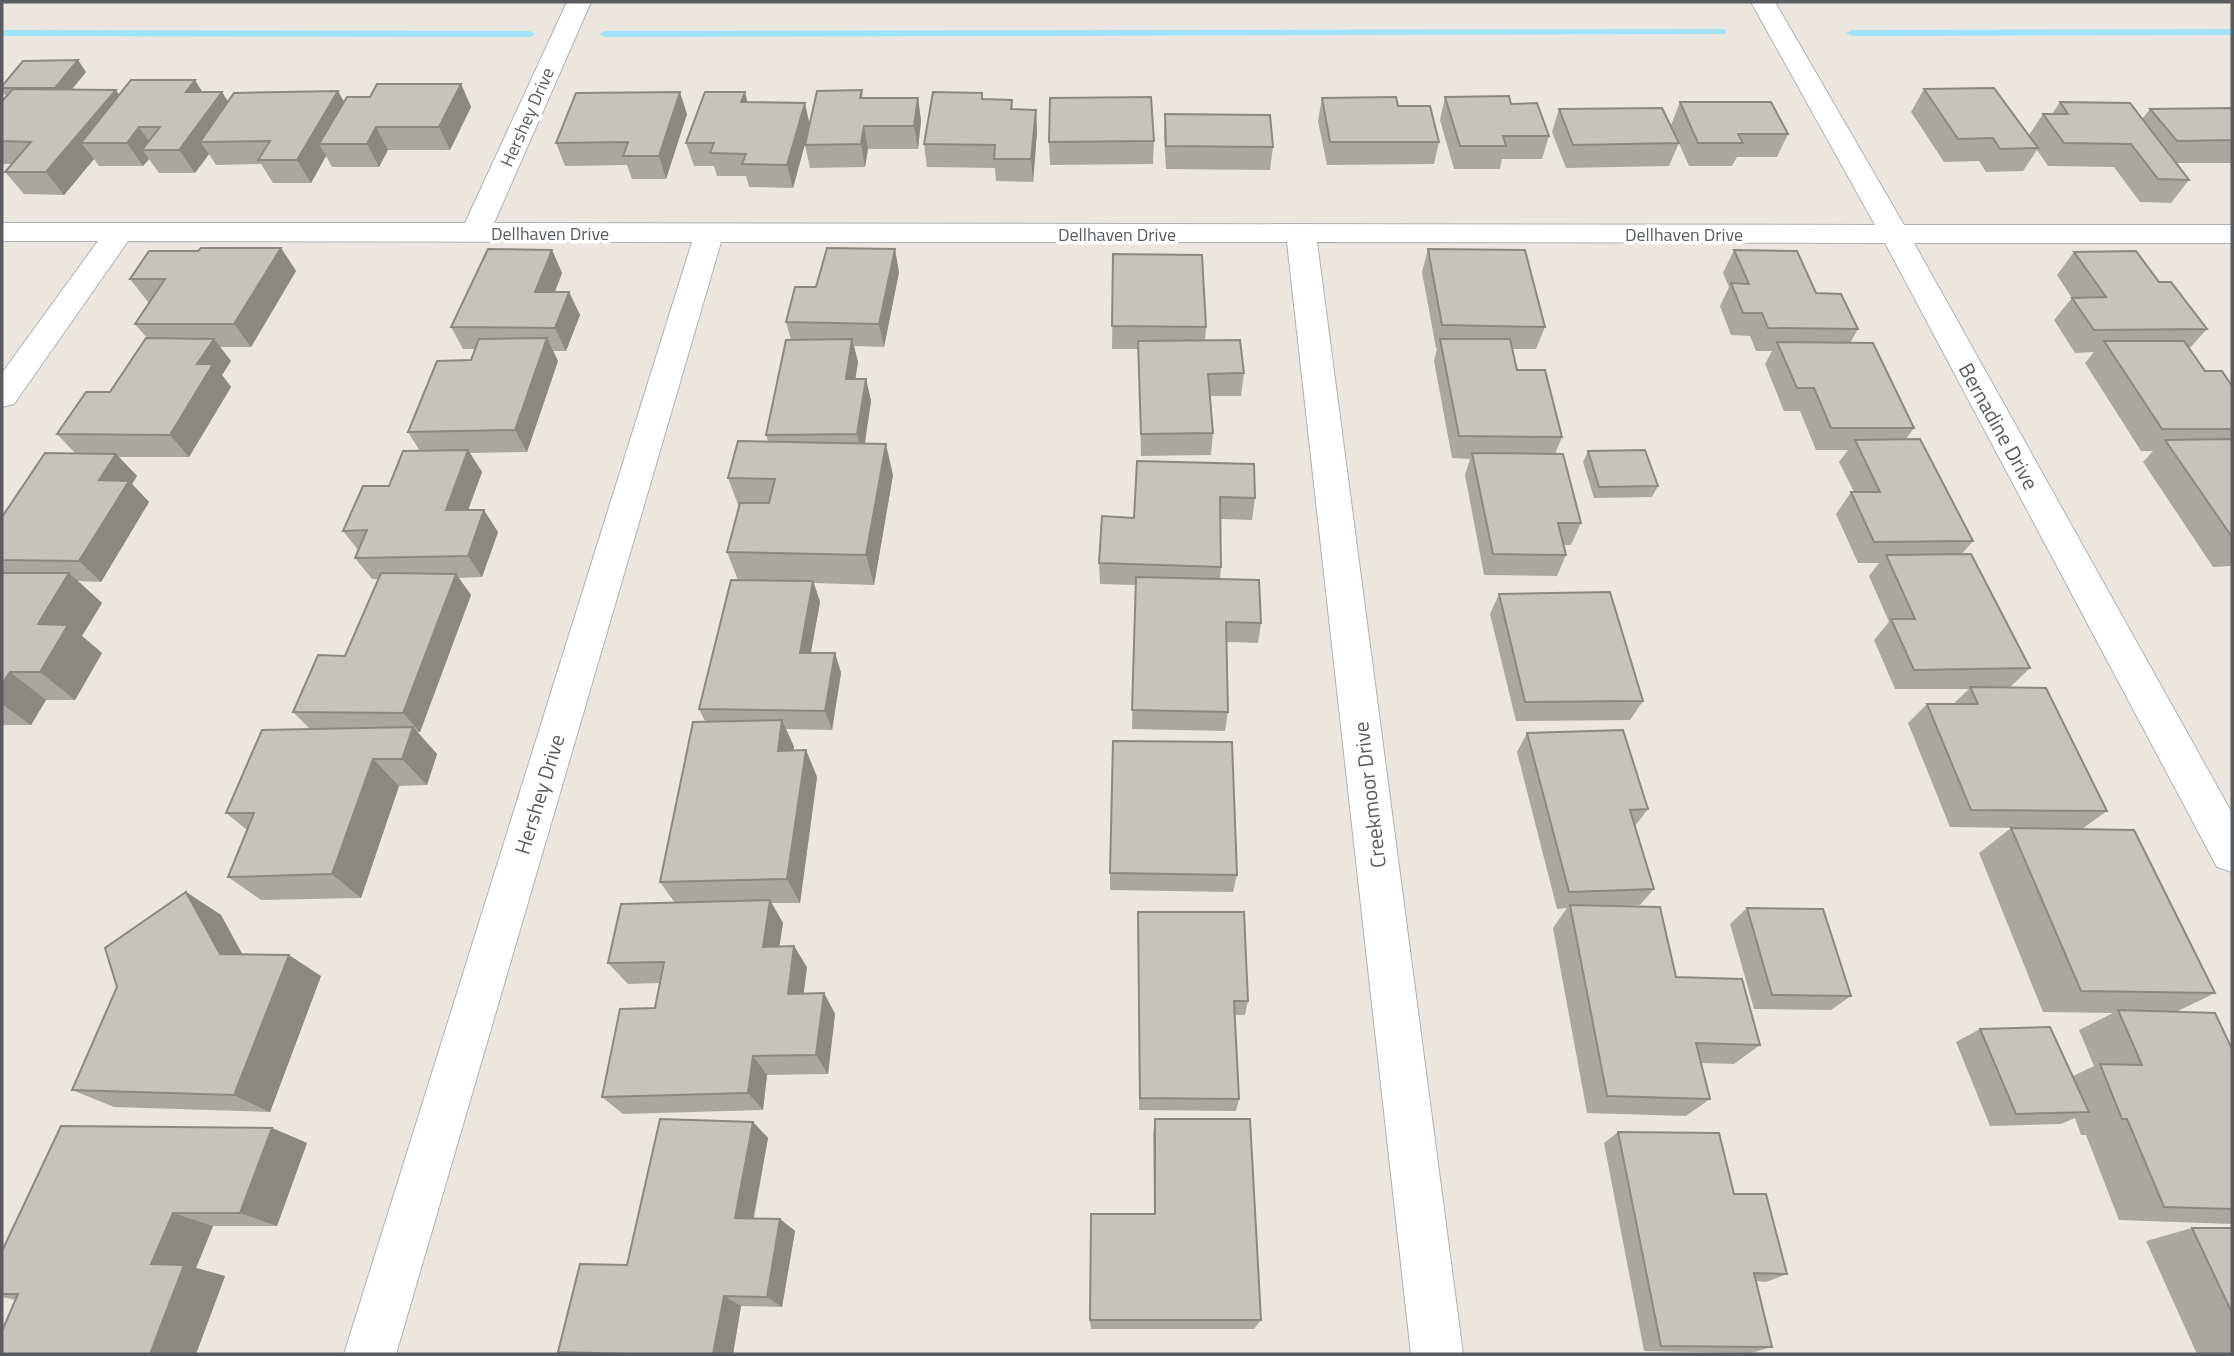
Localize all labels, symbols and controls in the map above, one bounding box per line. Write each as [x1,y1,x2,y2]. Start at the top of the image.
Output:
street label: Hershey Drive [493,63,561,171]
street label: Dellhaven Drive [491,220,609,247]
street label: Dellhaven Drive [1058,221,1176,248]
street label: Dellhaven Drive [1625,221,1743,248]
street label: Bernadine Drive [1951,357,2047,495]
street label: Creekmoor Drive [1344,720,1394,870]
street label: Hershey Drive [506,730,572,858]

